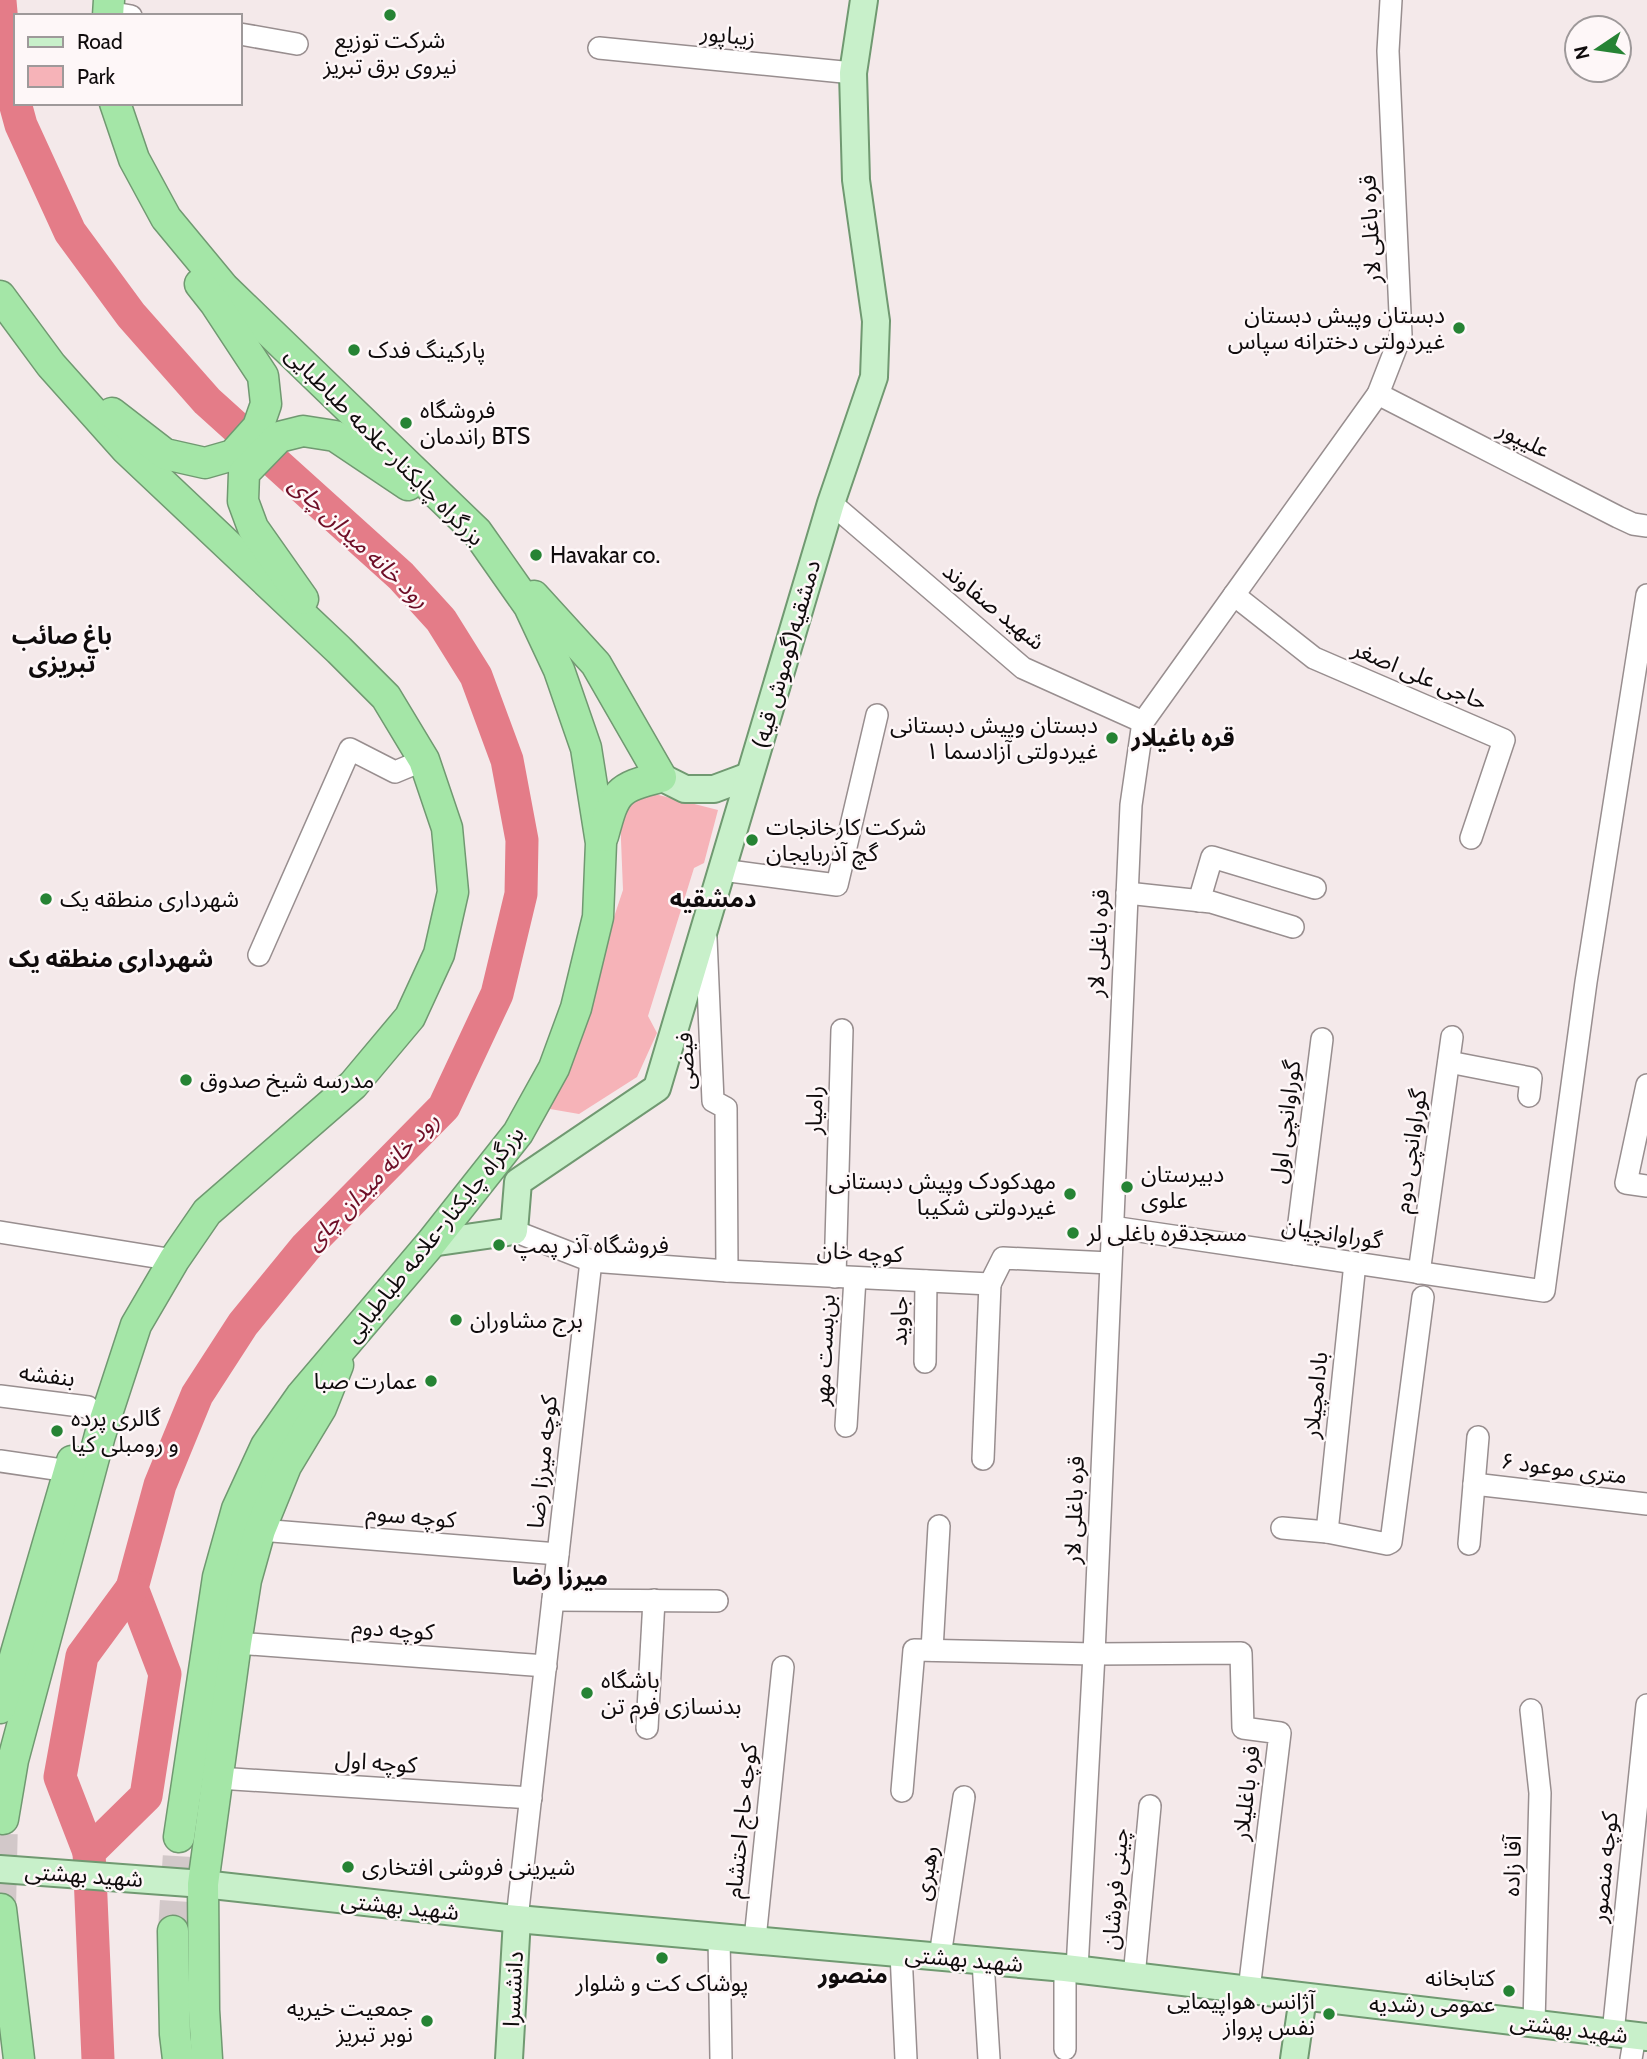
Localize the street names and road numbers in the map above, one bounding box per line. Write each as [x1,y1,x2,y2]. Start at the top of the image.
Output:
street label: زیباپور [698,18,757,53]
street label: قره باغلی لار [1353,174,1387,285]
street label: بزرگراه چایکنار-علامه طباطبایی [279,341,490,552]
street label: علیپور [1492,414,1555,465]
street label: شهید صفاوند [937,556,1051,656]
street label: دمشقیه(گوموش قیه) [746,557,826,751]
street label: حاجی علی اصغر [1347,634,1492,716]
street label: قره باغلی لار [1081,888,1115,999]
street label: فیضی [670,1032,700,1090]
street label: گوراوانچی اول [1264,1058,1308,1185]
street label: رامیار [799,1085,829,1136]
street label: گوراوانچی دوم [1387,1087,1437,1215]
street label: بزرگراه چایکنار-علامه طباطبایی [338,1120,531,1348]
street label: گوراوانچیان [1280,1211,1385,1256]
street label: کوچه خان [816,1236,904,1269]
street label: بن‌بست مهر [807,1293,841,1408]
street label: جاوید [885,1296,913,1346]
street label: بادامچیلار [1296,1350,1335,1441]
street label: بنفشه [17,1358,77,1392]
street label: کوچه میرزا رضا [521,1394,564,1530]
street label: ۶ متری موعود [1499,1446,1629,1490]
street label: قره باغلی لار [1058,1455,1090,1566]
street label: کوچه سوم [364,1498,458,1538]
street label: کوچه دوم [351,1612,436,1650]
street label: کوچه حاج احتشام [719,1742,767,1900]
street label: قره باغلیلار [1226,1744,1266,1843]
street label: کوچه اول [334,1745,418,1780]
street label: کوچه منصور [1584,1810,1625,1925]
street label: چینی فروشان [1096,1827,1135,1951]
street label: آقا زاده [1497,1834,1527,1897]
street label: رهبری [908,1844,944,1902]
street label: شهید بهشتی [24,1857,144,1893]
street label: شهید بهشتى [340,1886,460,1926]
street label: شهید بهشتى [904,1940,1024,1978]
street label: دانشسرا [497,1950,529,2028]
street label: شهید بهشتى [1508,2007,1630,2049]

